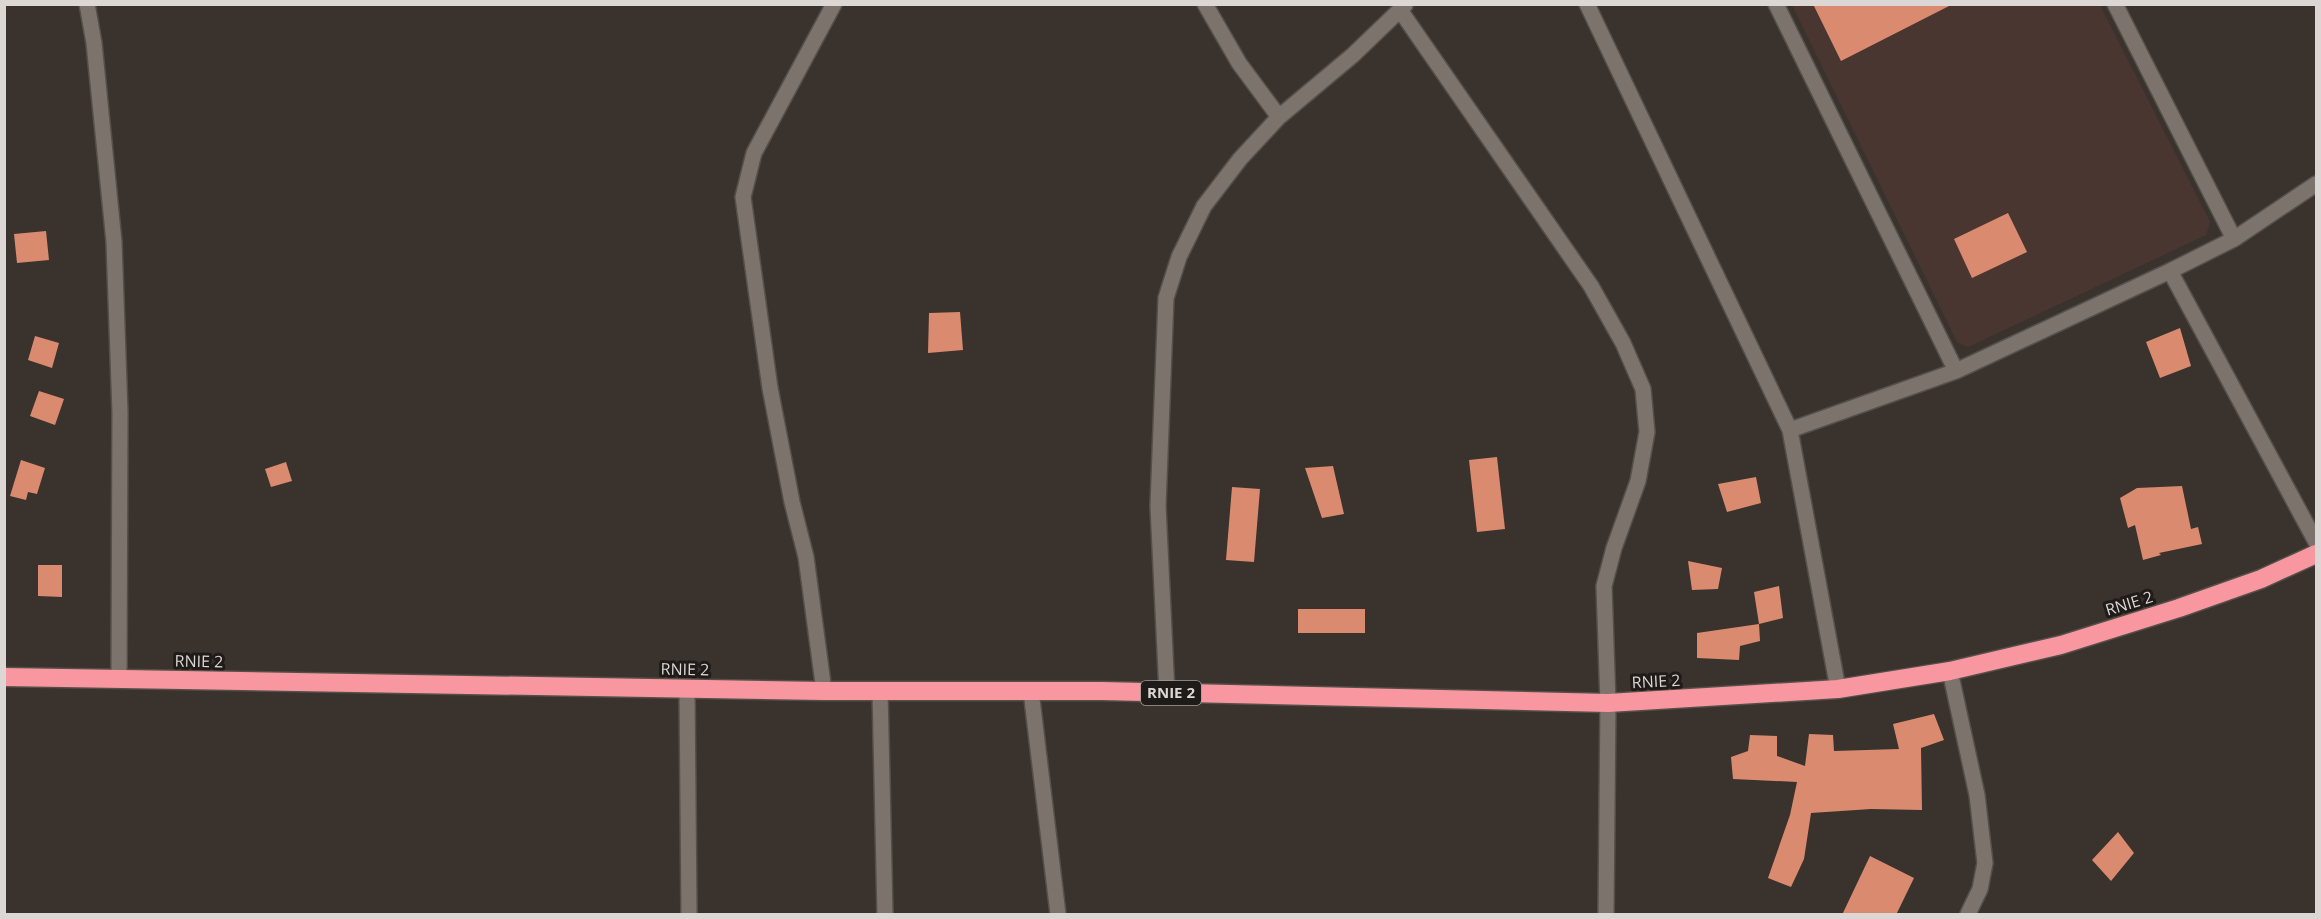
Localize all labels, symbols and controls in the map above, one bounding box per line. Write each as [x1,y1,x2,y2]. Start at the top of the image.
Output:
street label: RNIE 2 [2103,585,2155,621]
street label: RNIE 2 [175,650,223,672]
street label: RNIE 2 [661,658,709,680]
street label: RNIE 2 [1631,669,1681,693]
road number: RNIE 2 [1141,681,1201,705]

